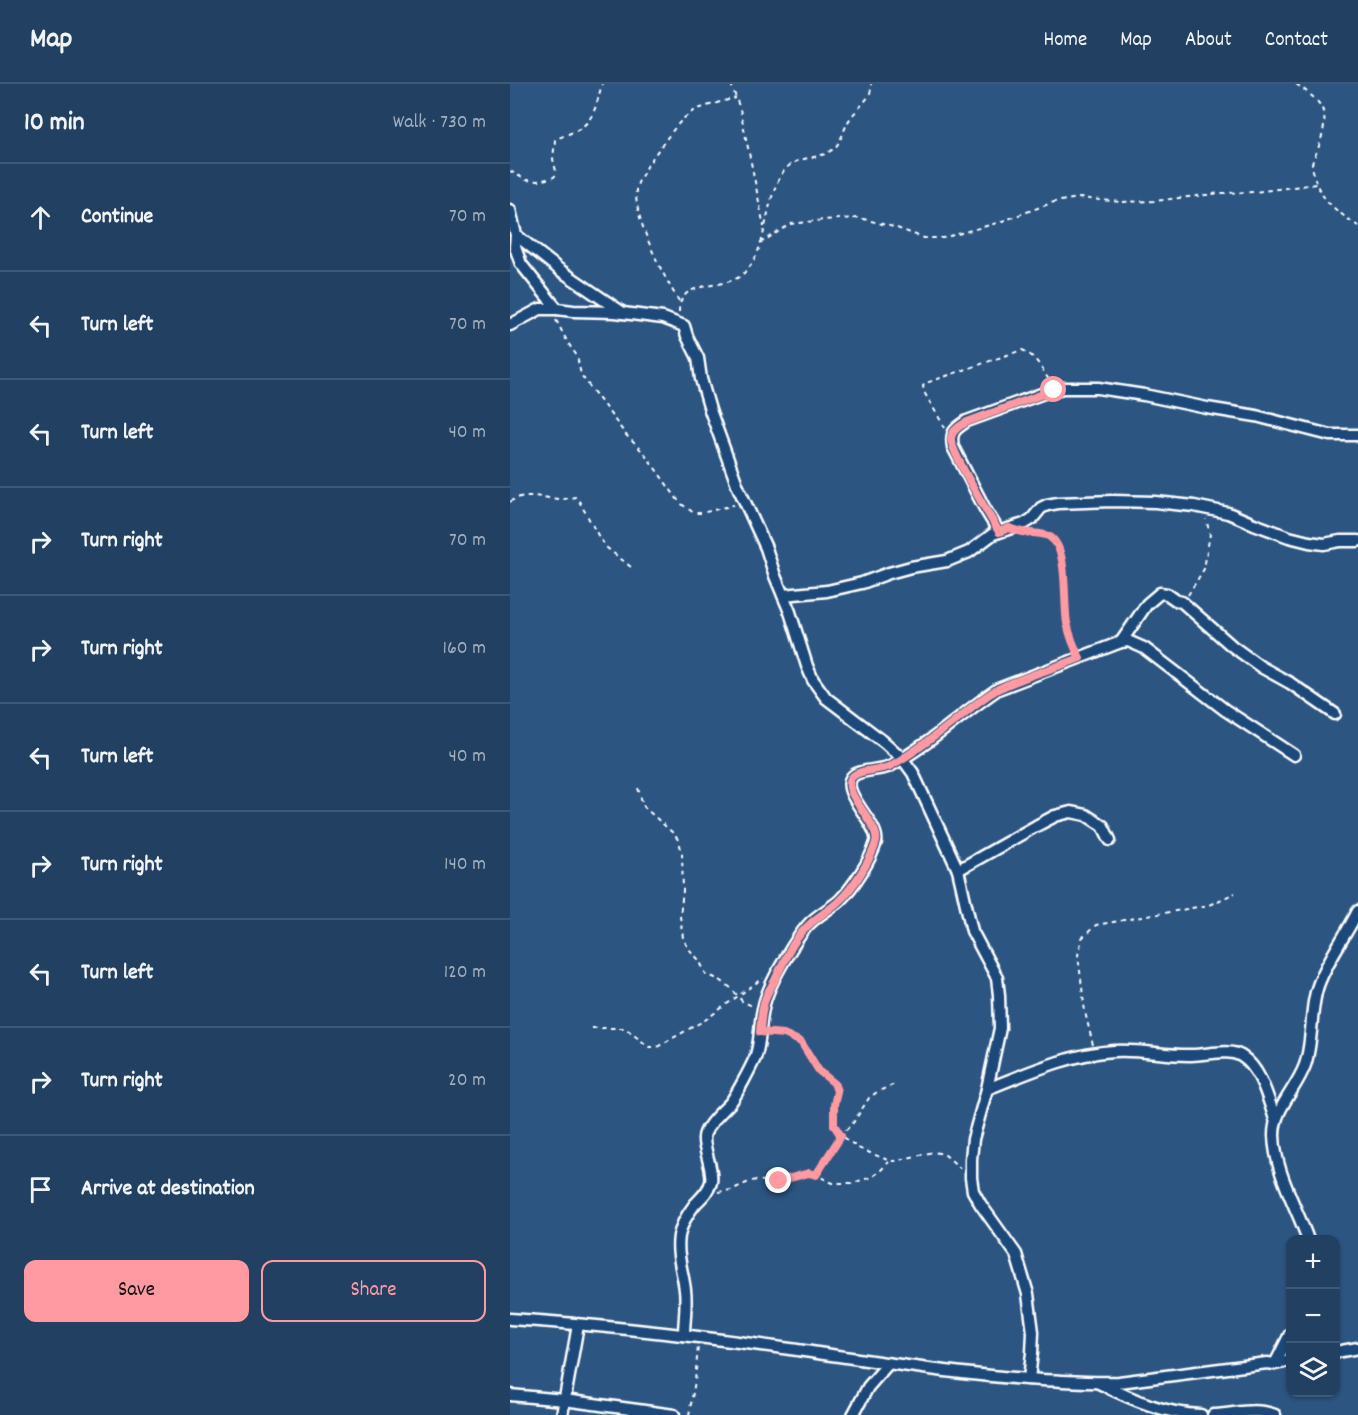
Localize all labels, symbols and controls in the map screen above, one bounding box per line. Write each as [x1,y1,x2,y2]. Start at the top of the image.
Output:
text: Map [30,21,72,61]
text: Home [1043,26,1087,56]
text: Map [1120,26,1152,56]
text: About [1185,26,1232,56]
text: Contact [1265,26,1328,56]
text: 10 min [24,105,84,142]
text: Walk · 730 m [393,109,486,137]
icon: ahead [24,201,57,234]
text: Continue [81,202,153,233]
text: 70 m [449,203,486,231]
icon: left [24,309,57,342]
text: Turn left [81,310,153,341]
text: 70 m [449,311,486,339]
route start [1040,376,1066,402]
icon: left [24,417,57,450]
text: Turn left [81,418,153,449]
text: 40 m [448,419,486,447]
icon: right [24,525,57,558]
text: Turn right [81,526,163,557]
text: 70 m [449,527,486,555]
icon: right [24,633,57,666]
text: Turn right [81,634,163,665]
text: 160 m [443,635,486,663]
icon: left [24,741,57,774]
text: Turn left [81,742,153,773]
text: 40 m [448,743,486,771]
icon: right [24,849,57,882]
text: Turn right [81,850,163,881]
text: 140 m [444,851,486,879]
icon: left [24,957,57,990]
text: Turn left [81,958,153,989]
text: 120 m [444,959,486,987]
icon: right [24,1065,57,1098]
text: Turn right [81,1066,163,1097]
text: 20 m [448,1067,486,1095]
route end [765,1167,791,1193]
icon: arrive [24,1173,57,1206]
text: Arrive at destination [81,1174,255,1205]
map controls [1286,1235,1340,1397]
button: + [1286,1235,1340,1289]
button: Save [24,1260,249,1322]
button: Share [261,1260,486,1322]
button: − [1286,1289,1340,1343]
button: layers [1286,1343,1340,1397]

